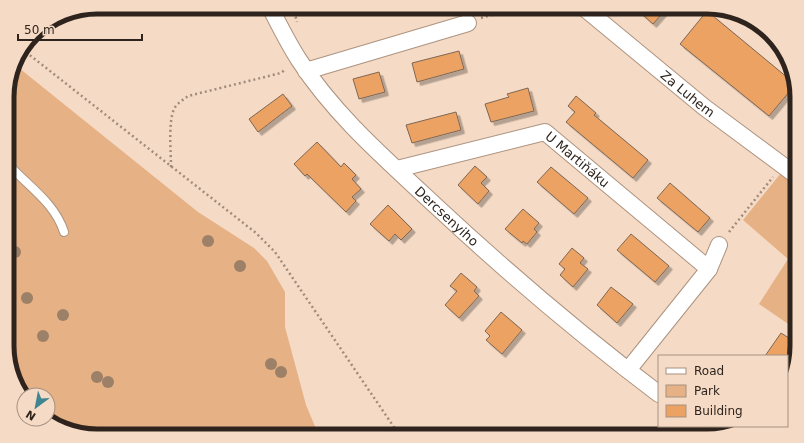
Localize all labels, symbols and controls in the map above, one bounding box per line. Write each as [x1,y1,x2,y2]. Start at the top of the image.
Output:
scale bar [18,16,142,42]
text: 50 m [24,23,55,37]
street label: Za Luhem [658,67,718,120]
street label: U Martiňáku [542,129,612,191]
street label: Dercsenyiho [412,183,481,249]
legend [658,355,788,427]
text: Road [694,364,724,378]
text: Park [694,384,720,398]
north arrow [16,387,56,427]
text: Building [694,404,743,418]
text: N [24,407,38,423]

